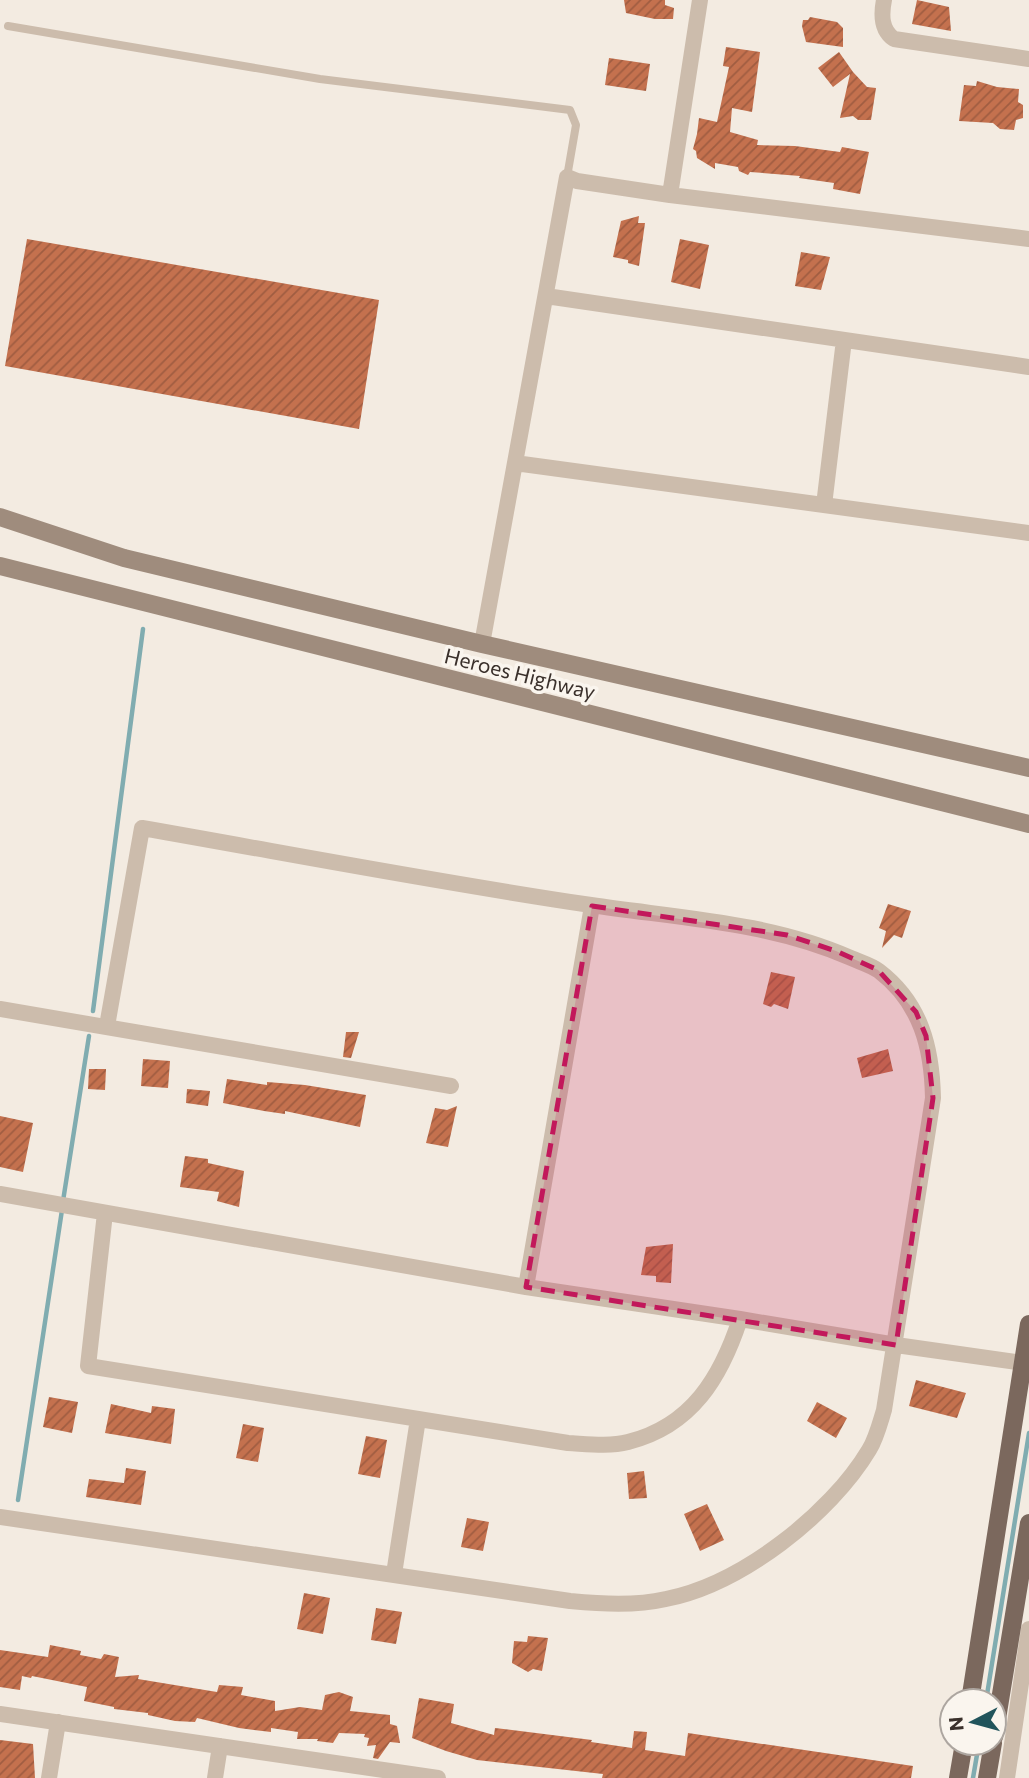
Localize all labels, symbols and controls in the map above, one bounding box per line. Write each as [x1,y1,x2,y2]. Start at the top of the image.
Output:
street label: Heroes Highway [442,642,598,704]
north arrow [938,1687,1008,1757]
text: N [943,1716,968,1732]

